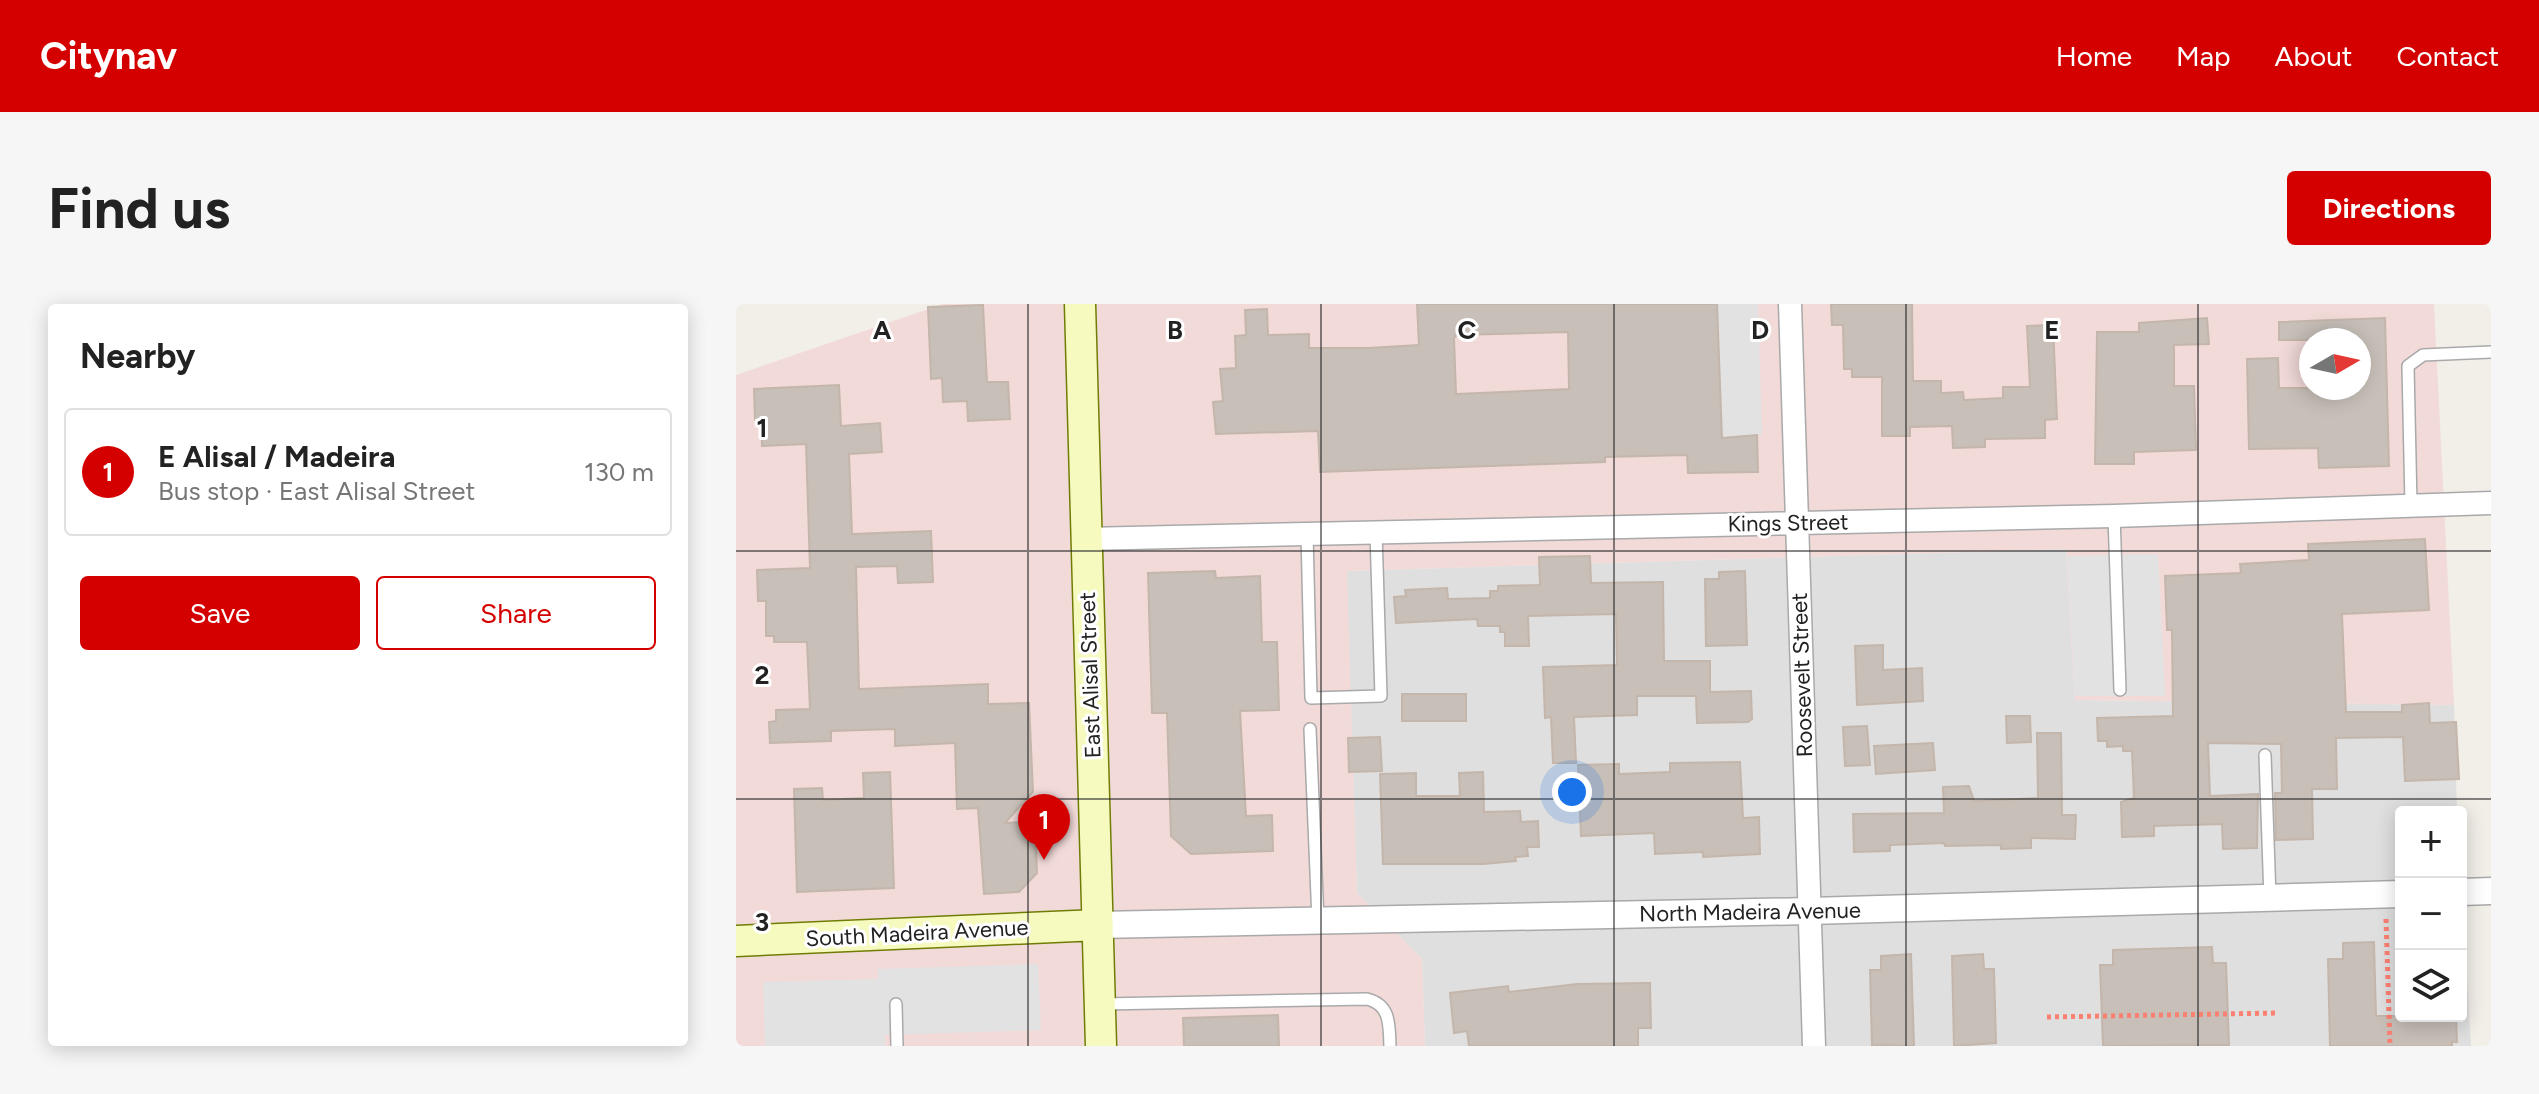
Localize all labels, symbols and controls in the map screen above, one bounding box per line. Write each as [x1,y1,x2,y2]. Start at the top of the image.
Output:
text: Citynav [40,33,177,79]
text: Home [2056,39,2132,73]
text: Map [2176,39,2231,73]
text: About [2275,39,2352,73]
text: Contact [2396,39,2499,73]
button: Directions [2287,171,2491,245]
text: Find us [48,175,230,242]
text: A [873,314,892,346]
text: B [1167,314,1183,346]
text: C [1458,314,1477,346]
text: D [1751,314,1769,346]
text: E [2044,314,2060,346]
north arrow [2299,328,2371,400]
text: Nearby [80,336,195,377]
text: 1 [757,412,767,444]
text: E Alisal / Madeira [158,438,395,475]
text: 1 [103,456,113,488]
text: 130 m [584,456,654,488]
text: Bus stop · East Alisal Street [158,475,475,507]
street label: Kings Street [1727,508,1849,538]
button: Save [80,576,360,650]
button: Share [376,576,656,650]
street label: East Alisal Street [1074,591,1106,759]
street label: Roosevelt Street [1786,592,1818,758]
text: 2 [754,659,770,691]
your location [1552,772,1592,812]
pin: 1 [1018,794,1070,860]
map controls [2395,806,2467,1022]
button: + [2395,806,2467,878]
button: − [2395,878,2467,950]
street label: North Madeira Avenue [1639,897,1861,927]
text: 3 [755,906,769,938]
street label: South Madeira Avenue [805,914,1029,952]
button: layers [2395,950,2467,1022]

